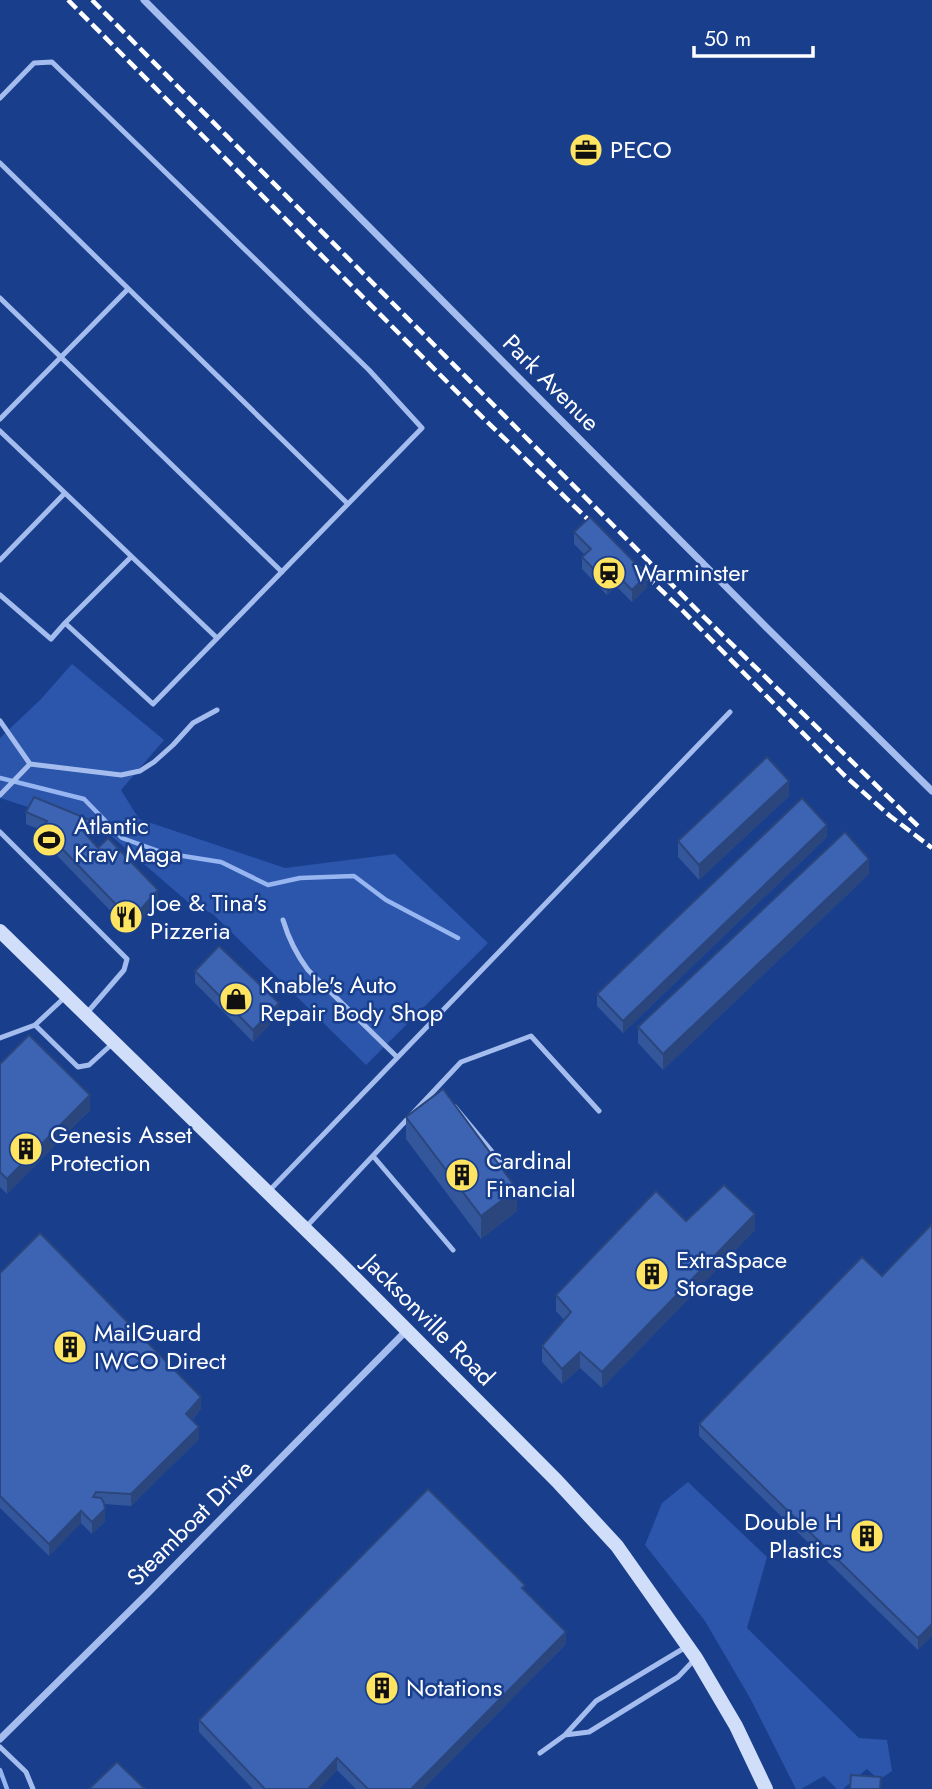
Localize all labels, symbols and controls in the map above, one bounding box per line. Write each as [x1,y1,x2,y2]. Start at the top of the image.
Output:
scale bar [694,14,813,58]
text: 50 m [704,24,751,54]
office icon: PECO [567,131,605,169]
place label: PECO [610,132,672,167]
street label: Park Avenue [495,326,608,439]
station icon: Warminster [590,554,628,592]
place label: Warminster [634,555,749,590]
place label: Atlantic Krav Maga [74,808,181,871]
sports icon: Atlantic Krav Maga [30,821,68,859]
place label: Joe & Tina's Pizzeria [147,885,267,948]
restaurant icon: Joe & Tina's Pizzeria [107,898,145,936]
place label: Knable's Auto Repair Body Shop [260,967,443,1030]
shop icon: Knable's Auto Repair Body Shop [217,980,255,1018]
place label: Genesis Asset Protection [50,1117,192,1180]
building icon: Genesis Asset Protection [7,1130,45,1168]
place label: Cardinal Financial [486,1143,576,1206]
building icon: Cardinal Financial [443,1156,481,1194]
place label: ExtraSpace Storage [676,1242,787,1305]
street label: Jacksonville Road [353,1244,503,1393]
building icon: ExtraSpace Storage [633,1255,671,1293]
place label: MailGuard IWCO Direct [94,1315,226,1378]
building icon: MailGuard IWCO Direct [51,1328,89,1366]
street label: Steamboat Drive [119,1452,261,1594]
place label: Double H Plastics [744,1504,842,1567]
building icon: Double H Plastics [848,1517,886,1555]
building icon: Notations [363,1669,401,1707]
place label: Notations [406,1670,502,1705]

